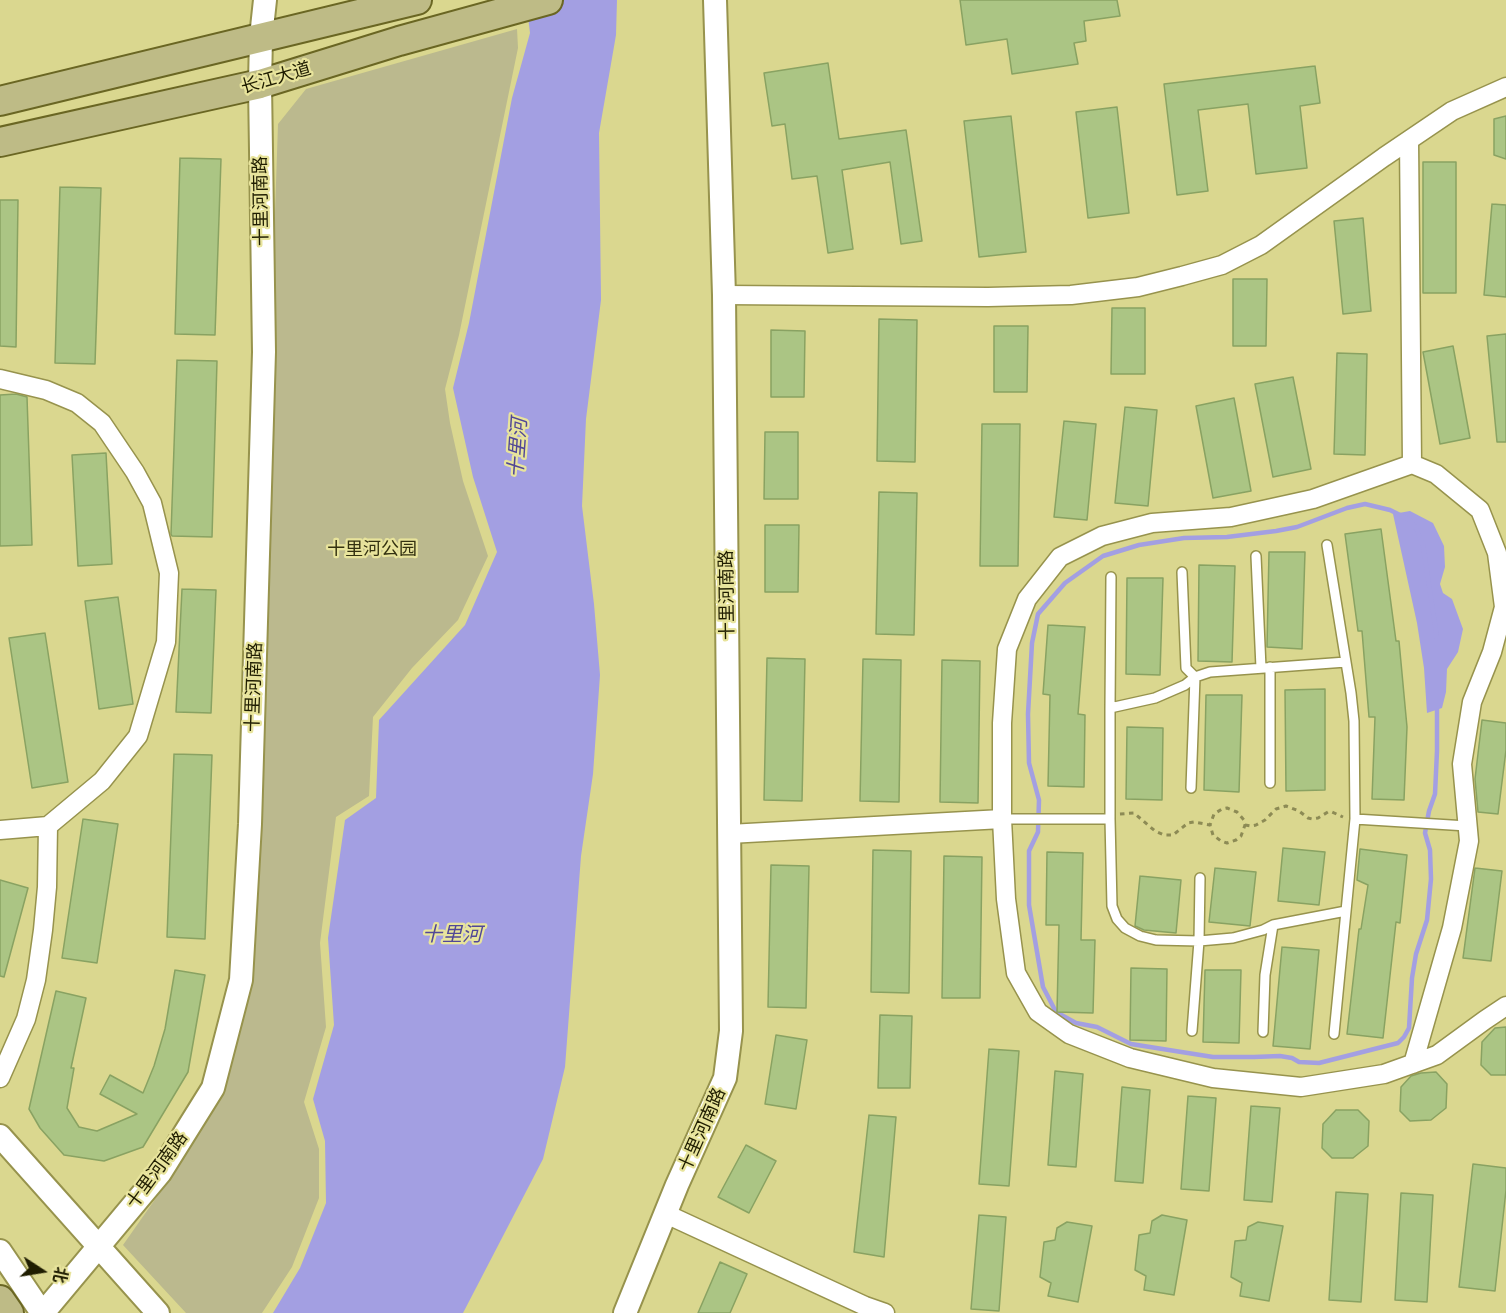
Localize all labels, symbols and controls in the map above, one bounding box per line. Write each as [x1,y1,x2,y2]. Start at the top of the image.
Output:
street label: 长江大道 [238,58,314,98]
street label: 十里河南路 [249,156,273,246]
water label: 十里河 [504,417,532,479]
park label: 十里河公园 [327,538,417,560]
street label: 十里河南路 [715,550,739,640]
street label: 十里河南路 [242,642,266,732]
water label: 十里河 [422,923,482,947]
street label: 十里河南路 [674,1084,730,1176]
street label: 十里河南路 [122,1127,192,1213]
north arrow [12,1241,72,1301]
text: 北 [49,1265,71,1285]

